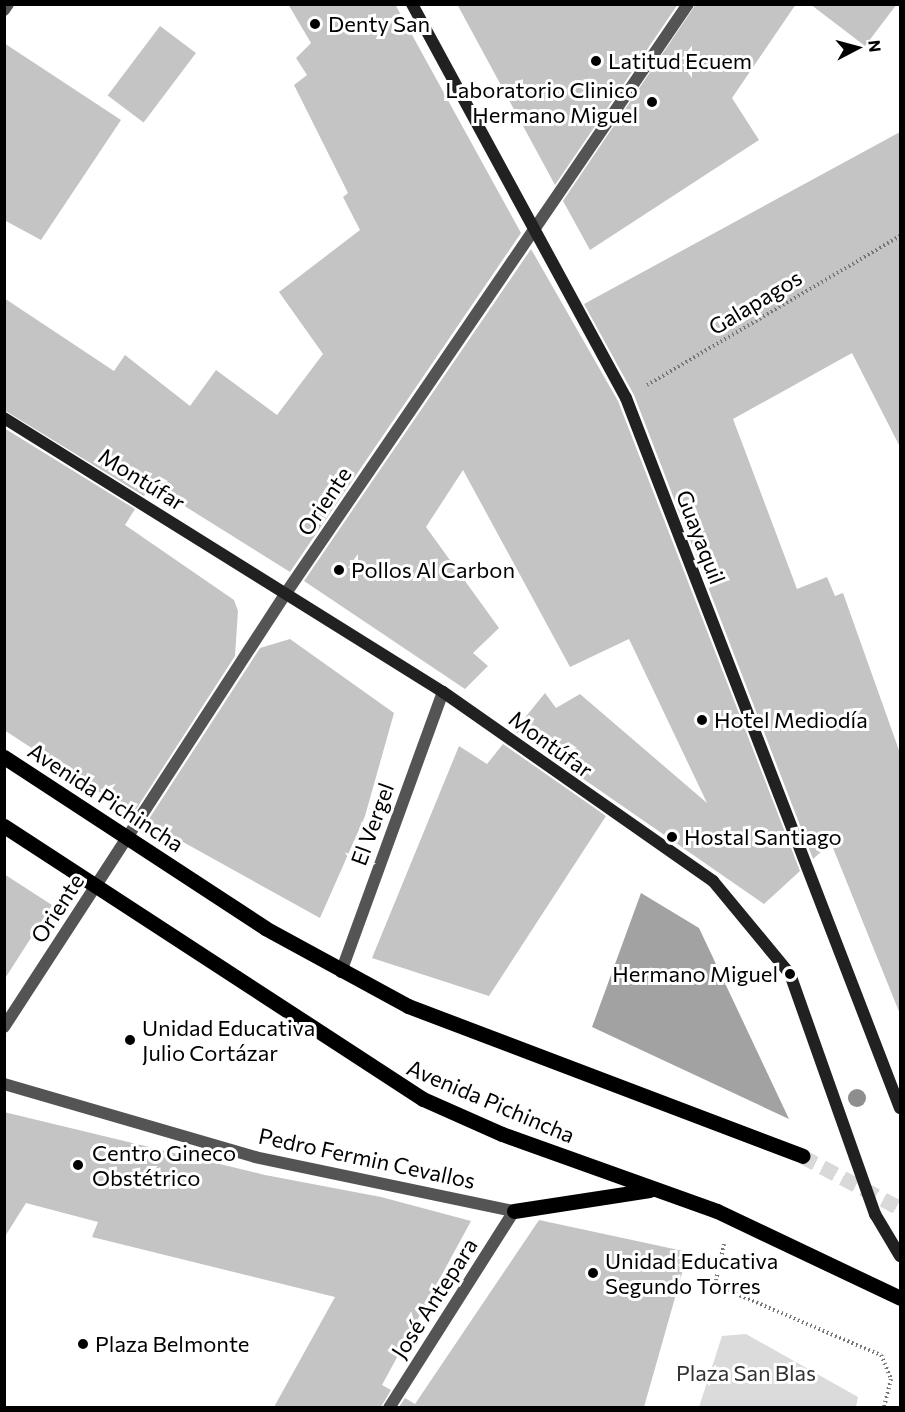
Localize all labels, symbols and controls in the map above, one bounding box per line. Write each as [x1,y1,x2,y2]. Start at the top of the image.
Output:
place label: Denty San [328,11,430,37]
marker: Denty San [306,15,324,33]
north arrow [827,18,887,78]
text: N [865,39,885,53]
place label: Latitud Ecuem [608,48,752,74]
marker: Latitud Ecuem [589,54,603,68]
place label: Laboratorio Clinico Hermano Miguel [445,76,638,128]
marker: Laboratorio Clinico Hermano Miguel [643,93,661,111]
street label: Galapagos [704,264,806,340]
street label: Montúfar [94,442,190,516]
street label: Oriente [292,462,356,540]
street label: Guayaquil [671,486,731,588]
place label: Pollos Al Carbon [351,557,515,583]
marker: Pollos Al Carbon [332,563,346,577]
street label: Montúfar [504,705,598,783]
place label: Hotel Mediodía [714,707,868,733]
marker: Hotel Mediodía [695,713,709,727]
street label: Avenida Pichincha [23,737,189,857]
street label: El Vergel [345,779,399,869]
place label: Hostal Santiago [684,824,842,850]
marker: Hostal Santiago [665,830,679,844]
street label: Oriente [25,868,89,948]
place label: Hermano Miguel [612,961,778,987]
marker: Hermano Miguel [783,967,797,981]
place label: Unidad Educativa Julio Cortázar [142,1014,315,1066]
marker: Unidad Educativa Julio Cortázar [123,1033,137,1047]
street label: Avenida Pichincha [403,1054,579,1148]
street label: Pedro Fermin Cevallos [256,1122,478,1194]
place label: Centro Gineco Obstétrico [92,1139,236,1190]
marker: Centro Gineco Obstétrico [69,1156,87,1174]
street label: José Antepara [385,1233,483,1363]
place label: Unidad Educativa Segundo Torres [605,1247,778,1298]
marker: Unidad Educativa Segundo Torres [586,1266,600,1280]
place label: Plaza Belmonte [95,1331,249,1357]
marker: Plaza Belmonte [76,1337,90,1351]
park label: Plaza San Blas [676,1360,816,1386]

